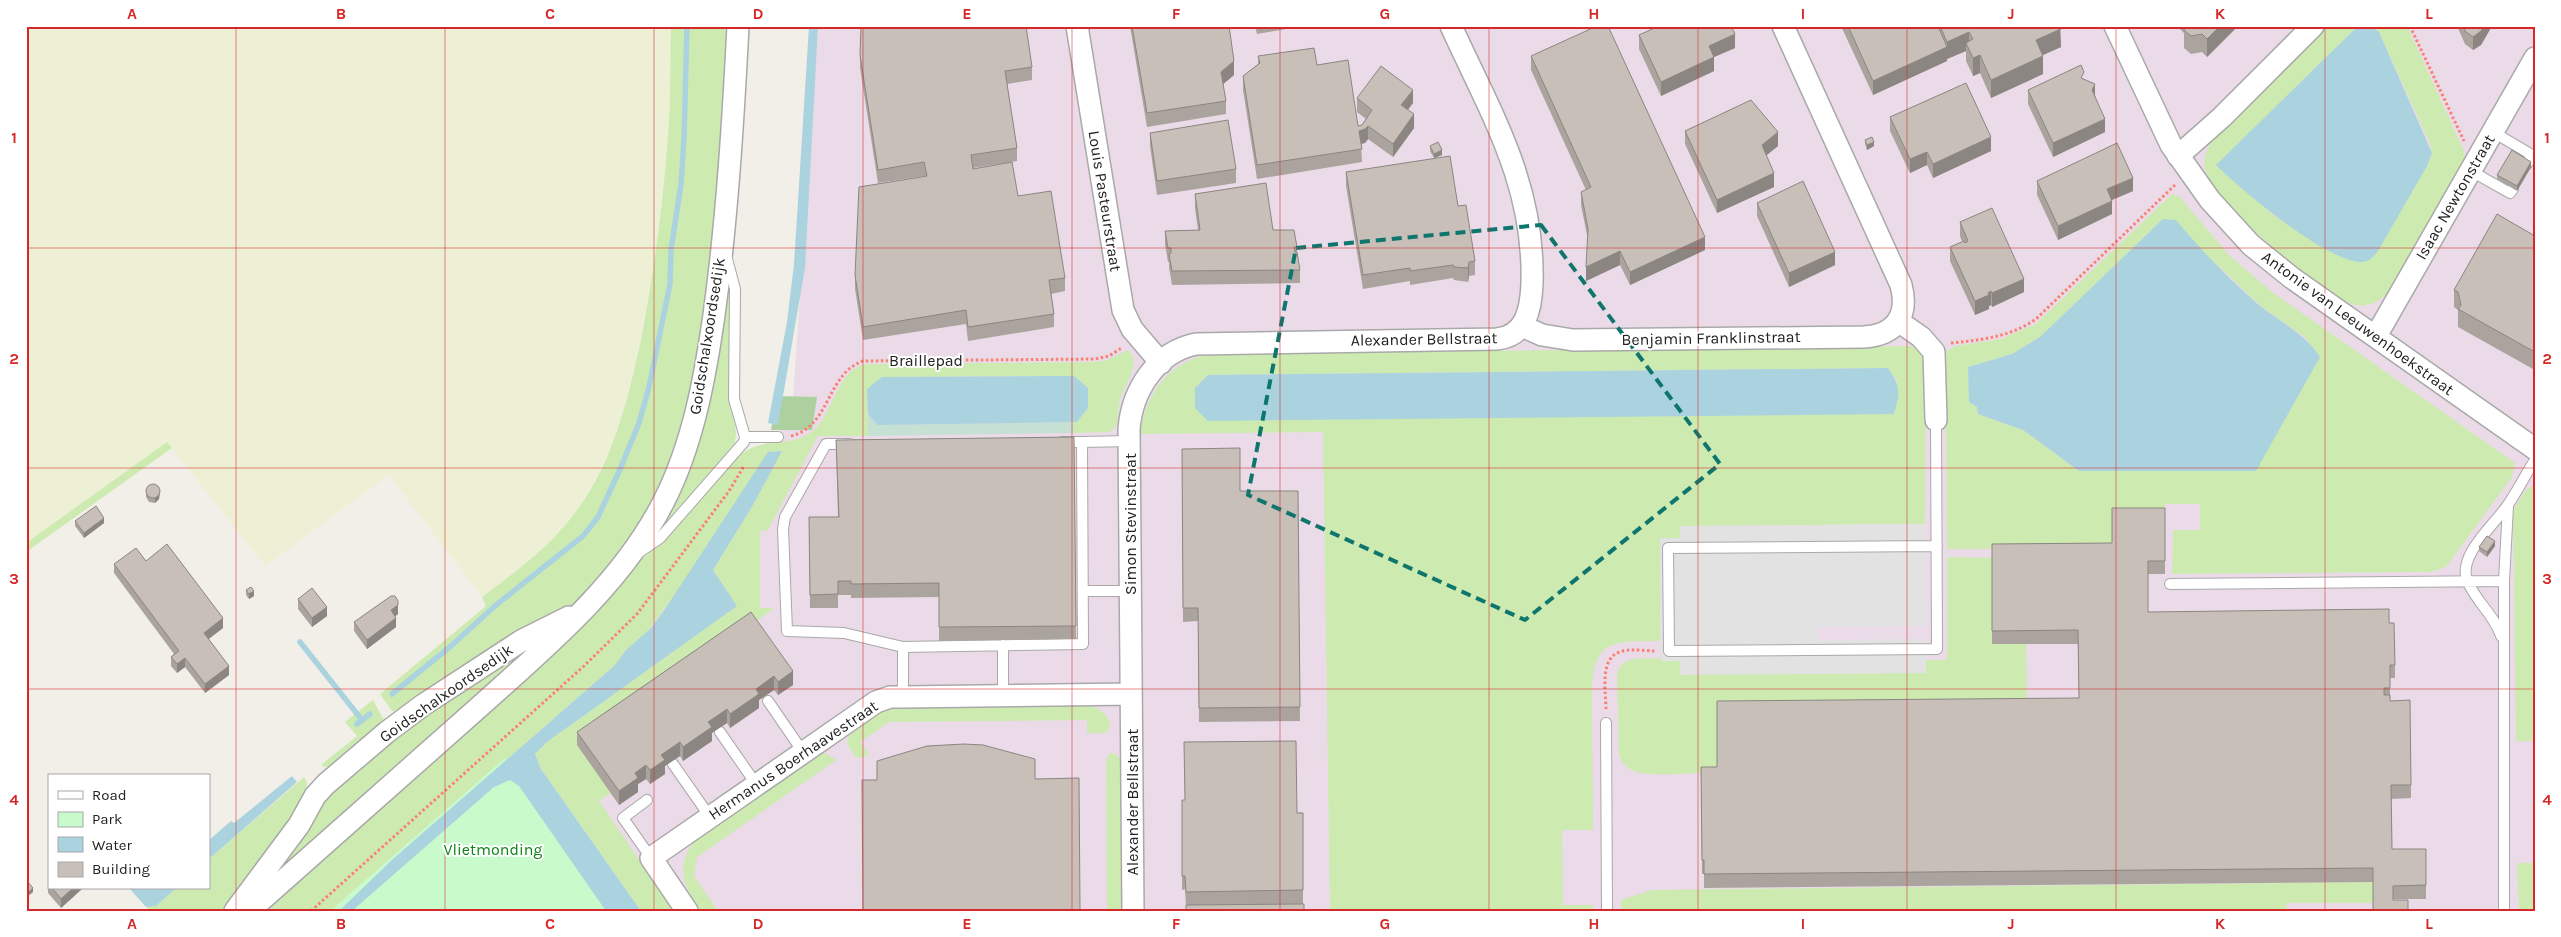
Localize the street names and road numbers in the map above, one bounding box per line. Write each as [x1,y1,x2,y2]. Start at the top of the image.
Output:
street label: Louis Pasteurstraat [1084,129,1126,273]
street label: Isaac Newtonstraat [2411,131,2499,263]
street label: Antonie van Leeuwenhoekstraat [2258,247,2458,399]
street label: Goidschalxoordsedijk [685,256,729,416]
street label: Benjamin Franklinstraat [1621,327,1801,349]
street label: Alexander Bellstraat [1350,328,1498,350]
street label: Braillepad [889,351,963,370]
street label: Simon Stevinstraat [1121,453,1140,595]
street label: Goidschalxoordsedijk [376,640,516,746]
street label: Hermanus Boerhaavestraat [705,696,881,824]
street label: Alexander Bellstraat [1123,729,1142,875]

